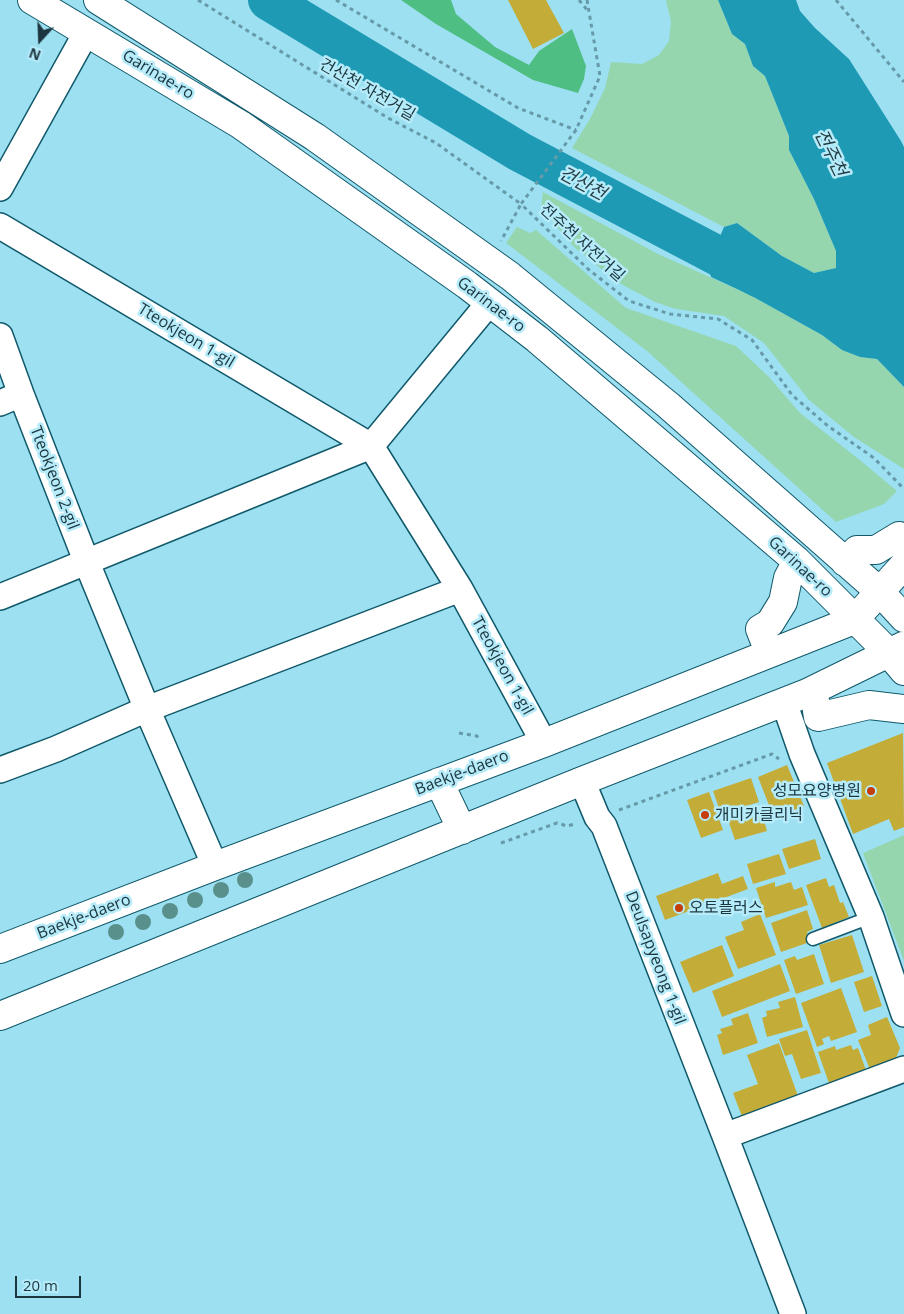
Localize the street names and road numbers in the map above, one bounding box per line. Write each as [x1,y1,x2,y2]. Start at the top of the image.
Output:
street label: Garinae-ro [119,46,197,104]
street label: 건산천 자전거길 [316,55,418,125]
street label: 전주천 자전거길 [536,200,628,286]
street label: Garinae-ro [453,273,529,337]
street label: Tteokjeon 1-gil [134,300,238,372]
street label: Tteokjeon 2-gil [25,424,83,532]
street label: Garinae-ro [764,533,836,601]
street label: Tteokjeon 1-gil [467,614,537,718]
street label: Baekje-daero [413,746,511,800]
street label: Deulsapyeong 1-gil [621,889,689,1027]
street label: Baekje-daero [35,890,133,944]

